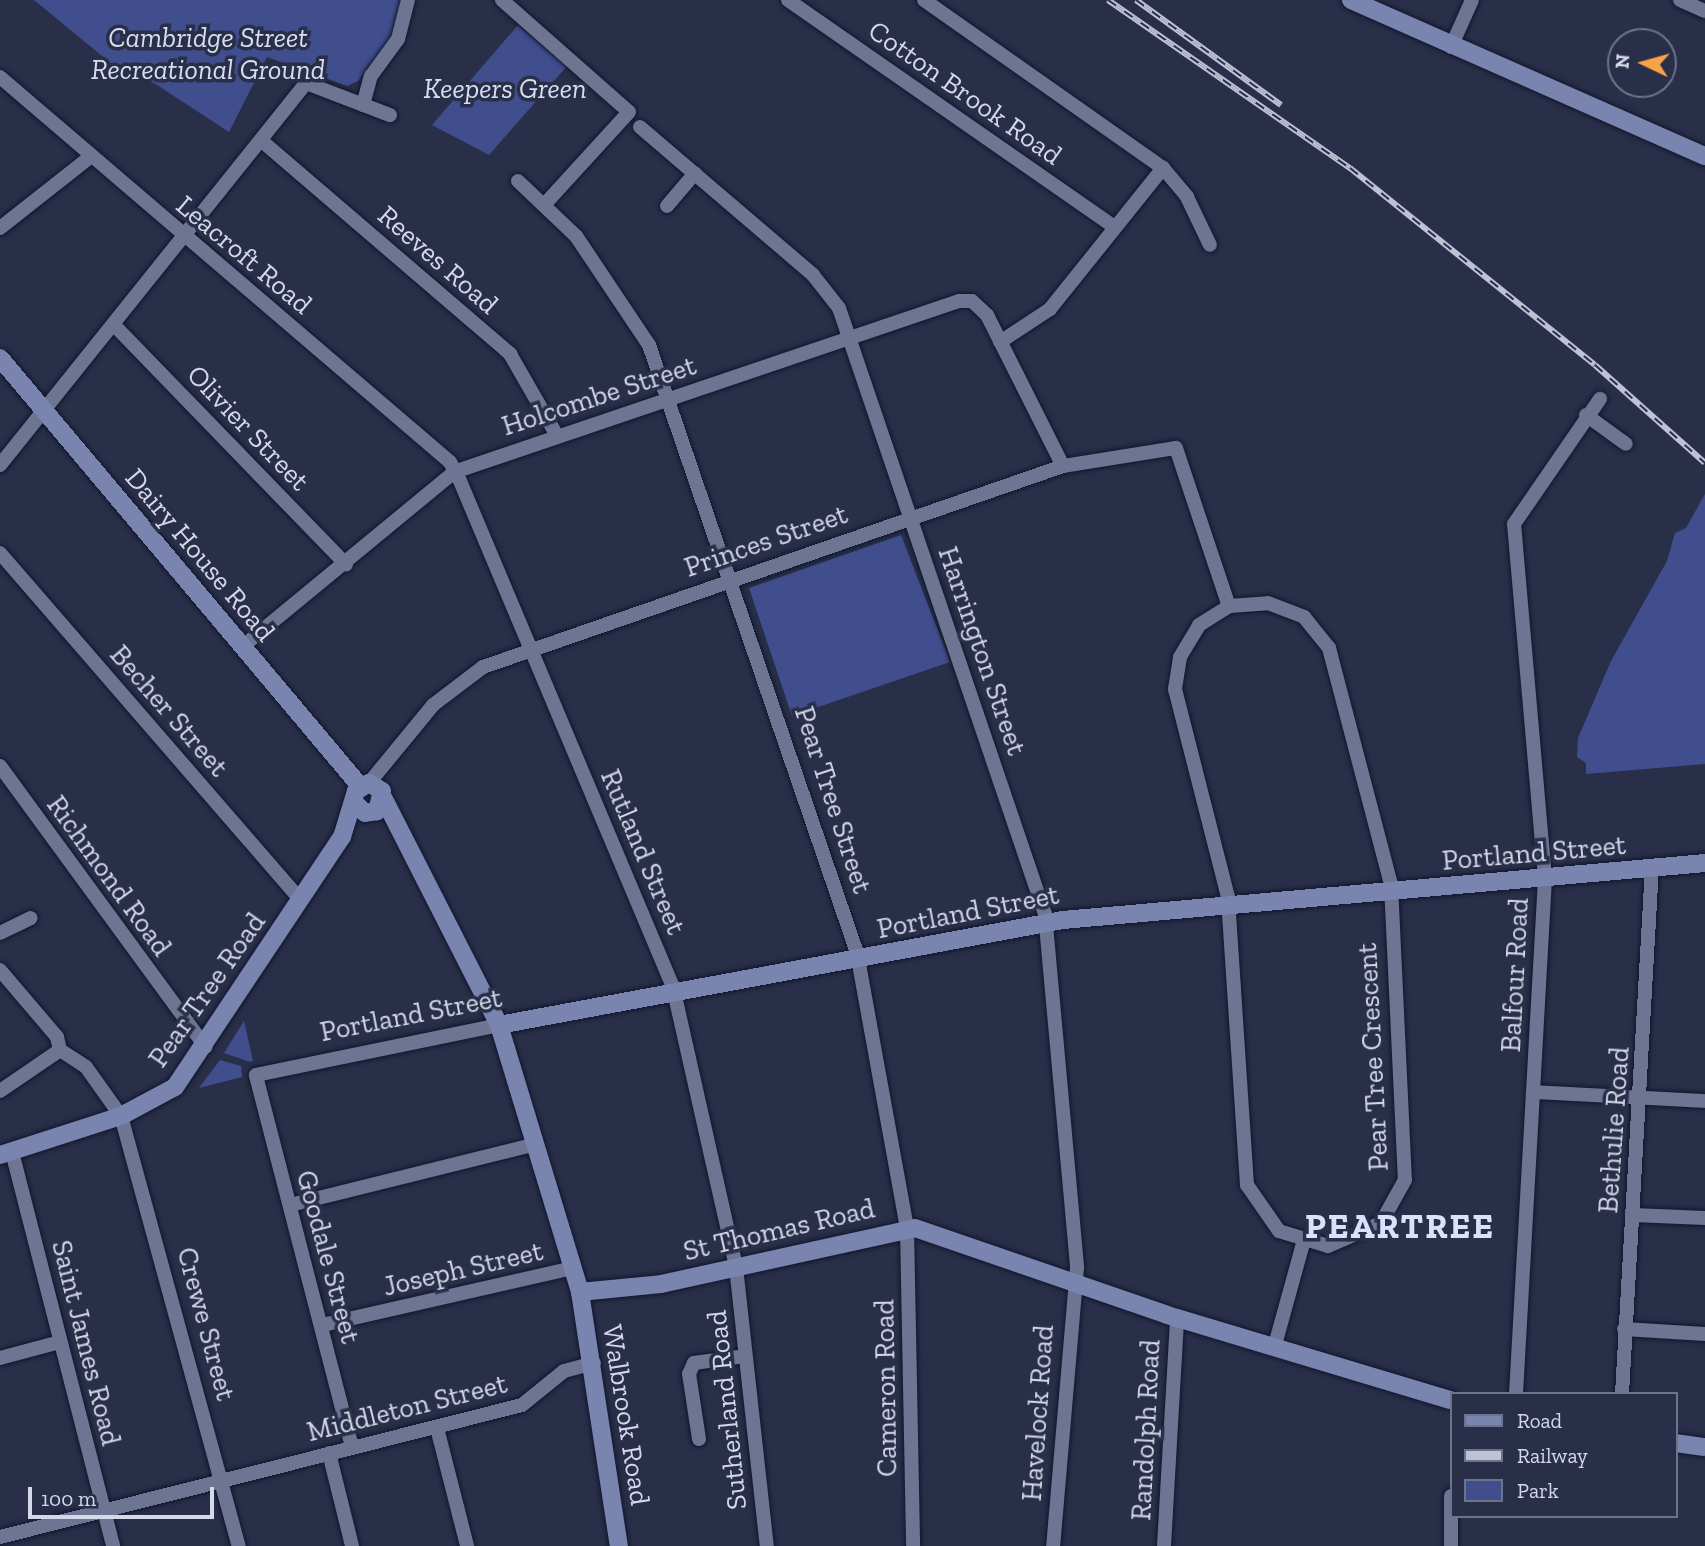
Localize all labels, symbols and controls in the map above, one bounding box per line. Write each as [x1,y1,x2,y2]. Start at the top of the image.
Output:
street label: Cotton Brook Road [862,14,1068,172]
park label: Cambridge Street Recreational Ground [91,21,325,87]
north arrow [1607,28,1677,98]
text: N [1610,53,1635,70]
park label: Keepers Green [423,72,587,106]
street label: Leacroft Road [169,188,319,322]
street label: Reeves Road [371,199,505,321]
street label: Holcombe Street [498,349,700,443]
street label: Olivier Street [180,358,316,498]
street label: Dairy House Road [118,461,282,649]
street label: Princes Street [680,497,852,585]
street label: Harrington Street [931,542,1033,760]
street label: Becher Street [103,638,235,784]
street label: Pear Tree Street [787,702,879,898]
street label: Rutland Street [593,764,693,940]
street label: Richmond Road [40,789,178,963]
street label: Portland Street [1441,828,1627,878]
street label: Portland Street [874,878,1062,946]
street label: Balfour Road [1494,897,1536,1053]
street label: Pear Tree Road [141,906,273,1074]
street label: Pear Tree Crescent [1350,942,1396,1172]
street label: Portland Street [317,981,505,1049]
street label: Bethulie Road [1591,1046,1637,1214]
street label: Goodale Street [289,1167,367,1347]
street label: St Thomas Road [680,1192,878,1268]
district label: PEARTREE [1306,1205,1494,1247]
street label: Joseph Street [380,1234,546,1304]
street label: Saint James Road [44,1237,128,1449]
street label: Crewe Street [169,1244,243,1404]
street label: Cameron Road [868,1299,904,1477]
street label: Sutherland Road [700,1309,754,1511]
street label: Walbrook Road [595,1322,657,1508]
street label: Havelock Road [1015,1324,1061,1502]
street label: Randolph Road [1124,1338,1168,1522]
street label: Middleton Street [304,1367,510,1449]
legend [1450,1392,1677,1518]
text: Road [1517,1408,1562,1433]
text: Railway [1517,1443,1588,1468]
scale bar [32,1472,217,1516]
text: Park [1517,1478,1559,1503]
text: 100 m [41,1486,96,1511]

